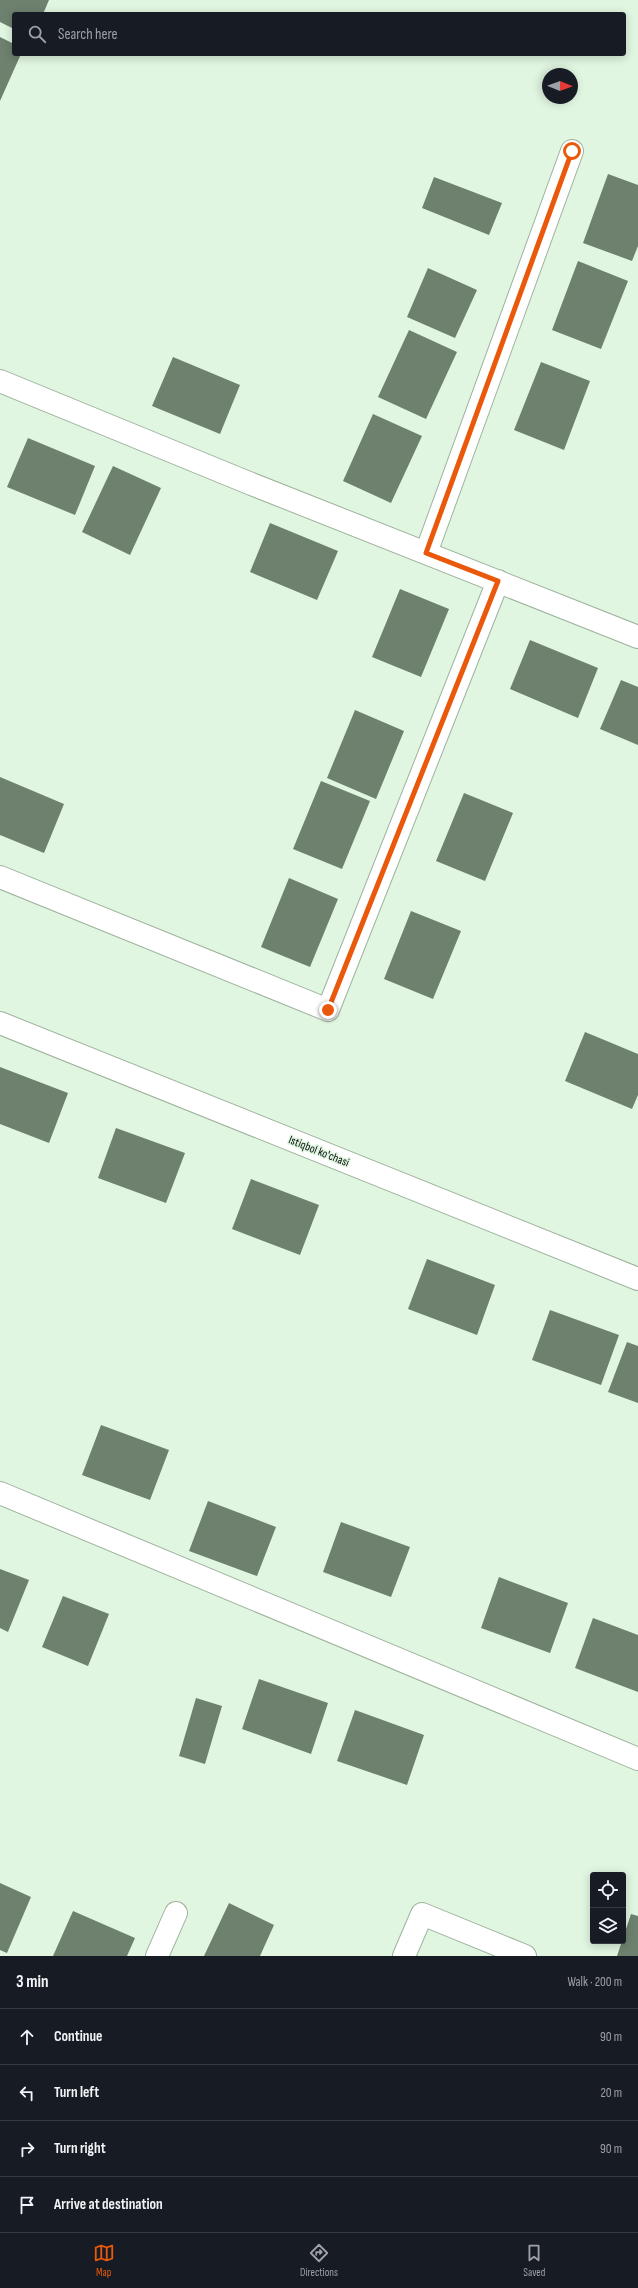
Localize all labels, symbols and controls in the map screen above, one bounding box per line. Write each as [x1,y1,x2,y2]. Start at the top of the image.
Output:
search box [12,12,626,56]
icon: search [26,23,48,45]
text: Search here [58,25,118,44]
north arrow [542,68,578,104]
route start [563,142,581,160]
route end [319,1001,337,1019]
street label: Istiqbol ko'chasi [286,1133,351,1170]
map controls [590,1872,626,1944]
button: locate [590,1872,626,1908]
button: layers [590,1908,626,1944]
text: 3 min [16,1972,49,1992]
text: Walk · 200 m [567,1974,622,1990]
icon: ahead [16,2026,38,2048]
text: Continue [54,2027,103,2046]
text: 90 m [600,2029,622,2045]
icon: left [16,2082,38,2104]
text: Turn left [54,2083,99,2102]
text: 20 m [600,2085,622,2101]
icon: right [16,2138,38,2160]
text: Turn right [54,2139,106,2158]
text: 90 m [600,2141,622,2157]
icon: arrive [16,2194,38,2216]
text: Arrive at destination [54,2195,163,2214]
tab: Map [93,2242,115,2279]
tab: Directions [300,2242,338,2279]
tab: Saved [523,2242,545,2279]

